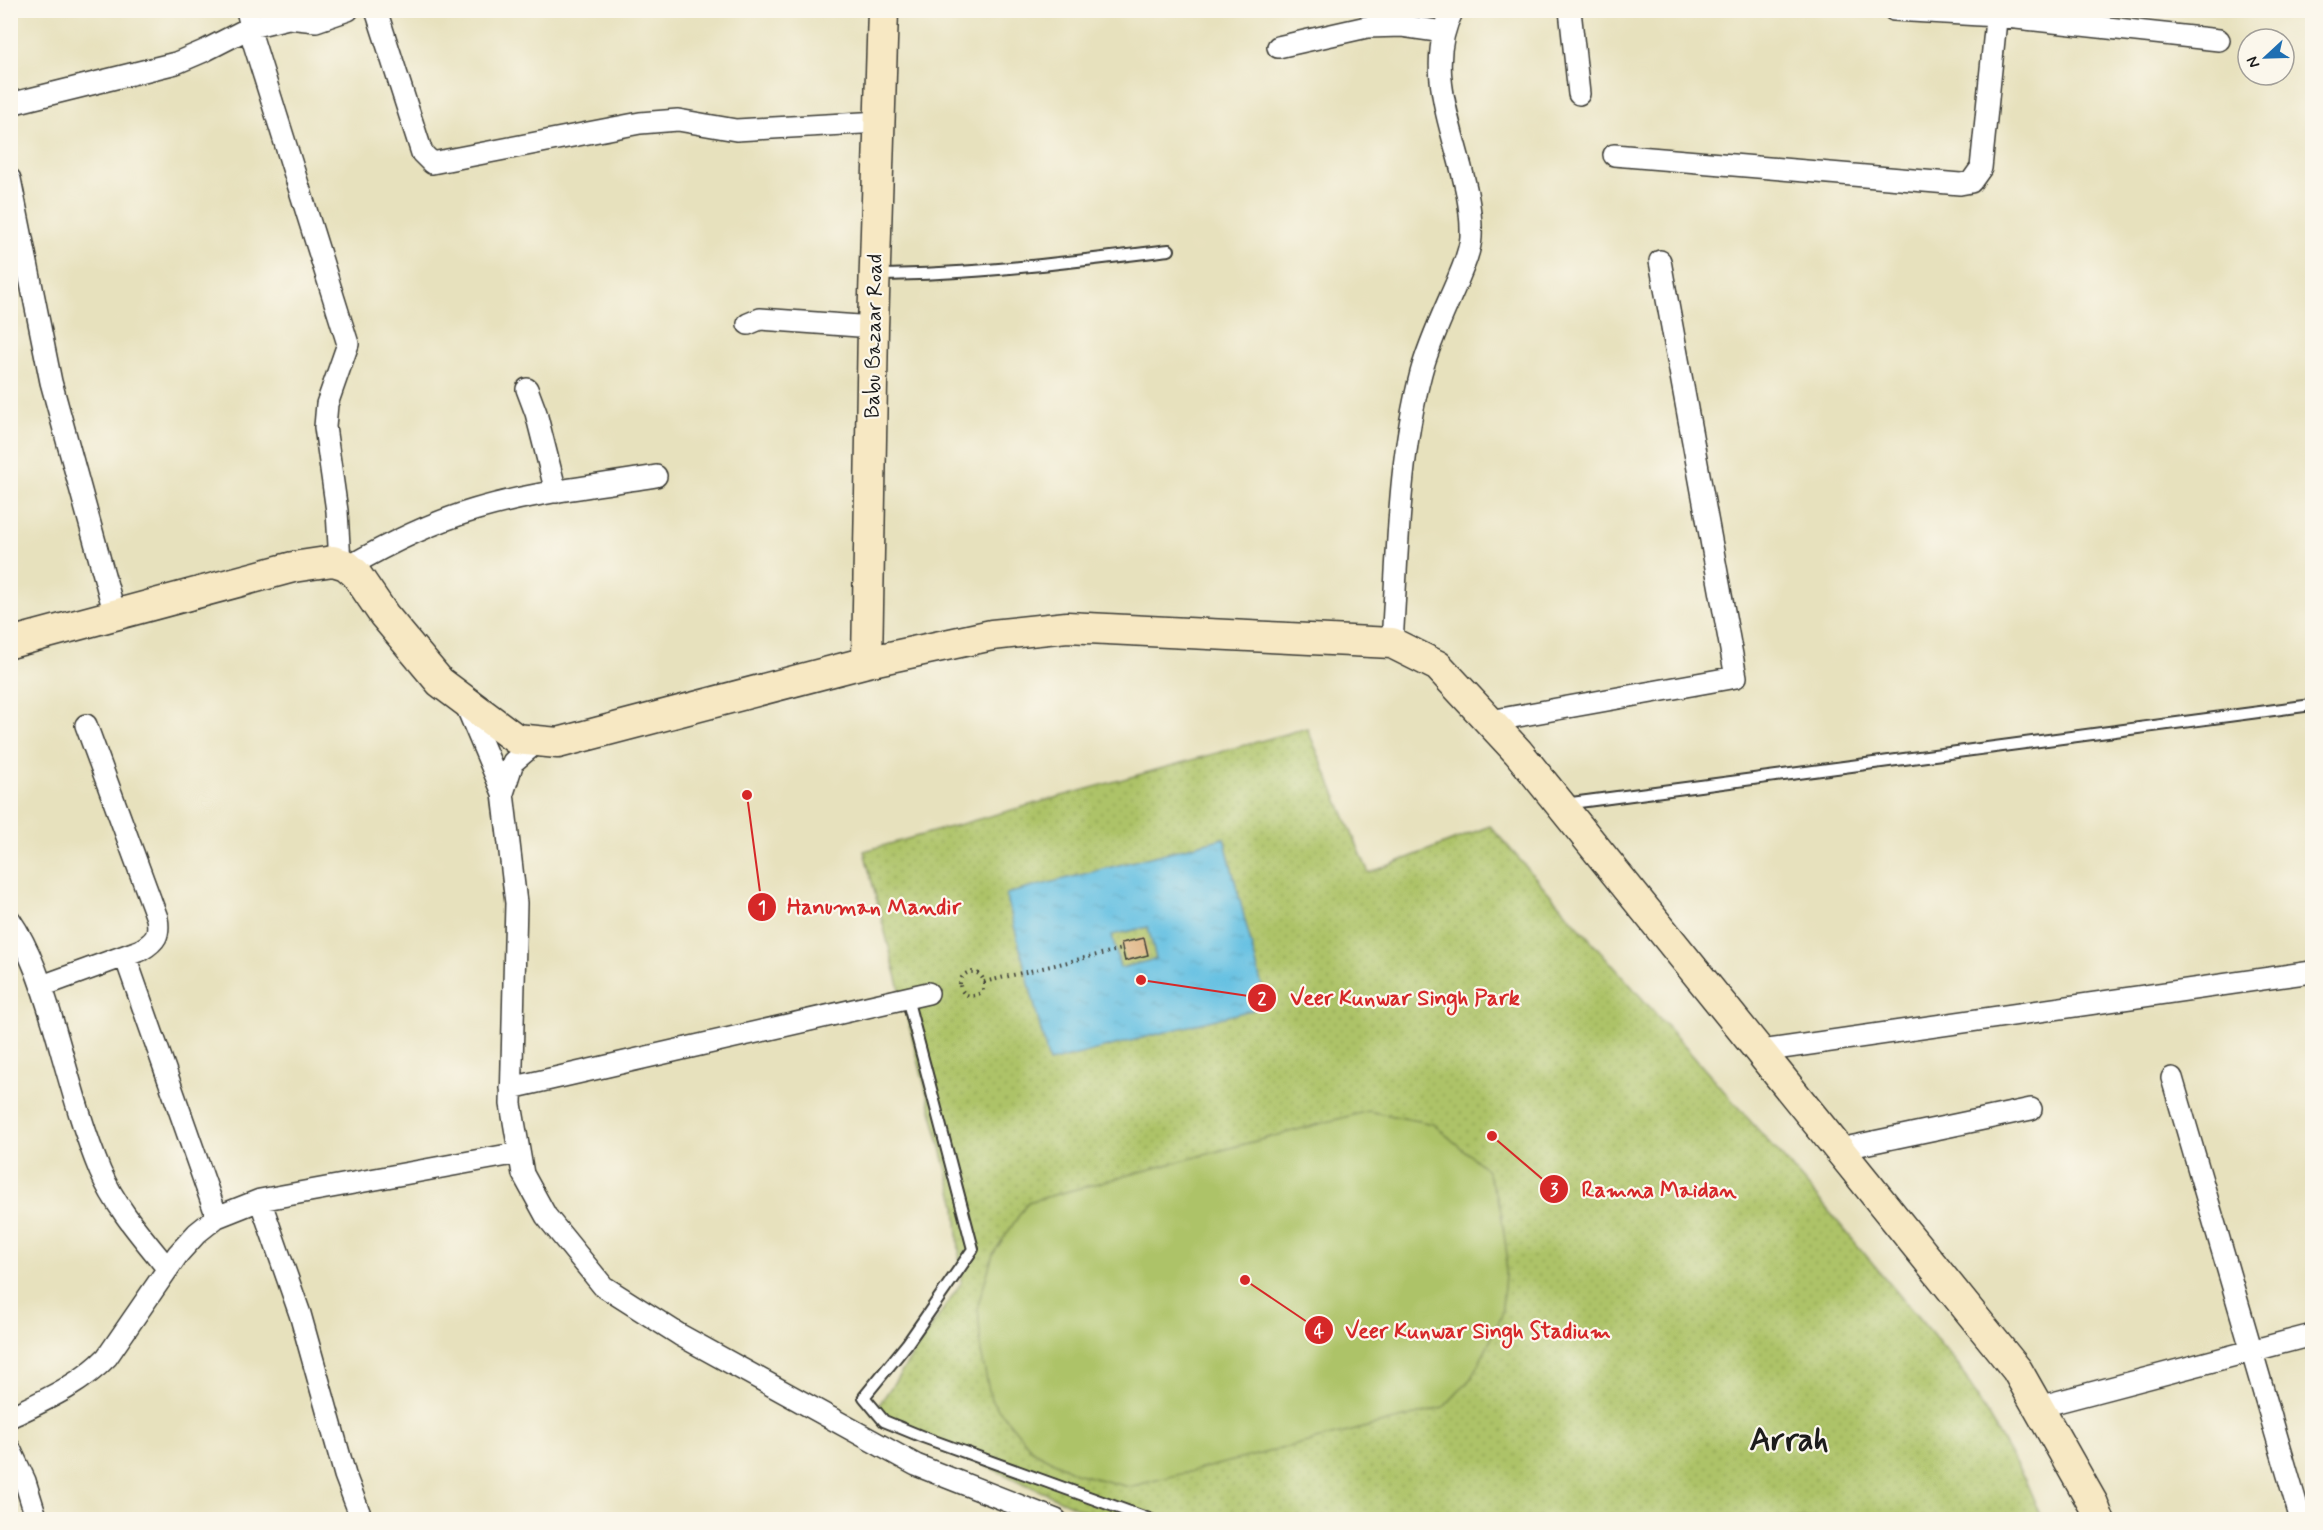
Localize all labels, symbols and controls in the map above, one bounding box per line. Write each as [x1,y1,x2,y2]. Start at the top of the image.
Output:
north arrow [2236,27,2296,87]
text: N [2242,53,2265,71]
street label: Babu Bazaar Road [859,253,889,419]
callout: Hanuman Mandir [747,887,970,927]
text: Hanuman Mandir [787,894,962,922]
text: 1 [758,896,766,920]
callout: Veer Kunwar Singh Park [1247,978,1532,1018]
text: Veer Kunwar Singh Park [1290,985,1520,1016]
text: 2 [1258,987,1267,1011]
callout: Ramna Maidan [1539,1169,1749,1209]
text: Ramna Maidan [1582,1177,1737,1205]
text: 3 [1550,1178,1559,1202]
callout: Veer Kunwar Singh Stadium [1304,1310,1623,1350]
text: Veer Kunwar Singh Stadium [1345,1318,1611,1349]
text: 4 [1314,1320,1325,1344]
district label: Arrah [1749,1419,1829,1463]

